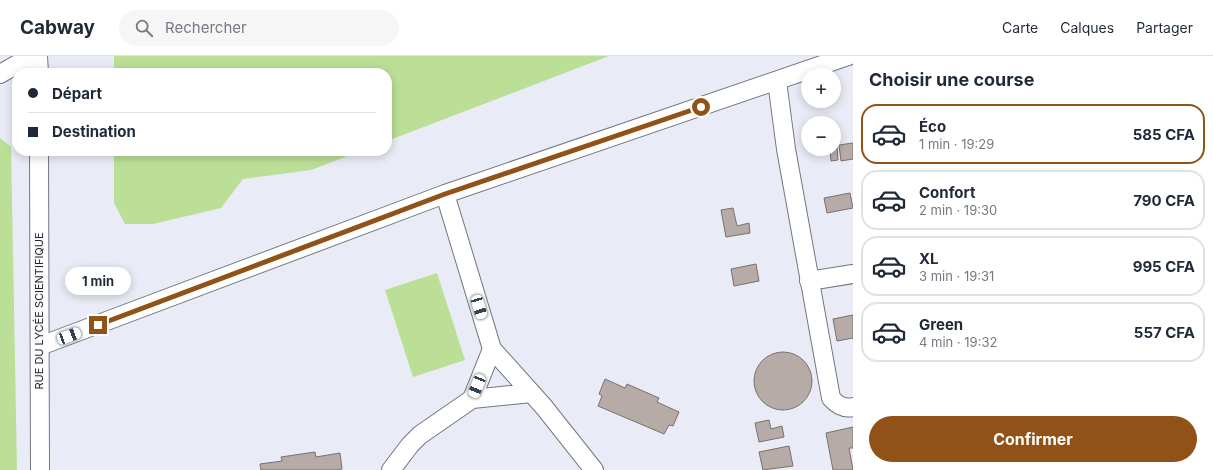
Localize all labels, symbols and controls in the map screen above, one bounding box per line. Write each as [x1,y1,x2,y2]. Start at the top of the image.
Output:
search box [119,10,399,46]
text: Cabway [20,16,95,39]
icon: search [133,17,155,39]
text: Rechercher [165,18,247,37]
text: Carte [1002,19,1038,36]
text: Calques [1060,19,1114,36]
text: Partager [1136,19,1193,36]
map controls [801,68,841,156]
button: + [801,68,841,108]
text: Choisir une course [869,69,1034,90]
text: Départ [52,84,102,103]
route start [692,98,710,116]
button: − [801,116,841,156]
icon: car [871,116,907,152]
text: Éco [919,117,946,136]
text: Destination [52,122,136,141]
text: 585 CFA [1133,125,1195,144]
text: 1 min · 19:29 [919,136,994,152]
icon: car [871,182,907,218]
text: Confort [919,183,975,202]
text: 790 CFA [1133,191,1195,210]
text: 2 min · 19:30 [919,202,997,218]
street label: RUE DU LYCÉE SCIENTIFIQUE [32,232,46,390]
icon: car [871,248,907,284]
text: XL [919,249,939,268]
text: 995 CFA [1133,257,1195,276]
callout: 1 min [65,267,131,295]
text: 3 min · 19:31 [919,268,994,284]
text: 1 min [82,273,114,289]
car [470,294,488,320]
icon: car [871,314,907,350]
text: Green [919,315,963,334]
route end [89,316,107,334]
text: 557 CFA [1134,323,1195,342]
car [56,326,82,346]
text: 4 min · 19:32 [919,334,997,350]
car [467,373,487,399]
button: Confirmer [869,416,1197,462]

